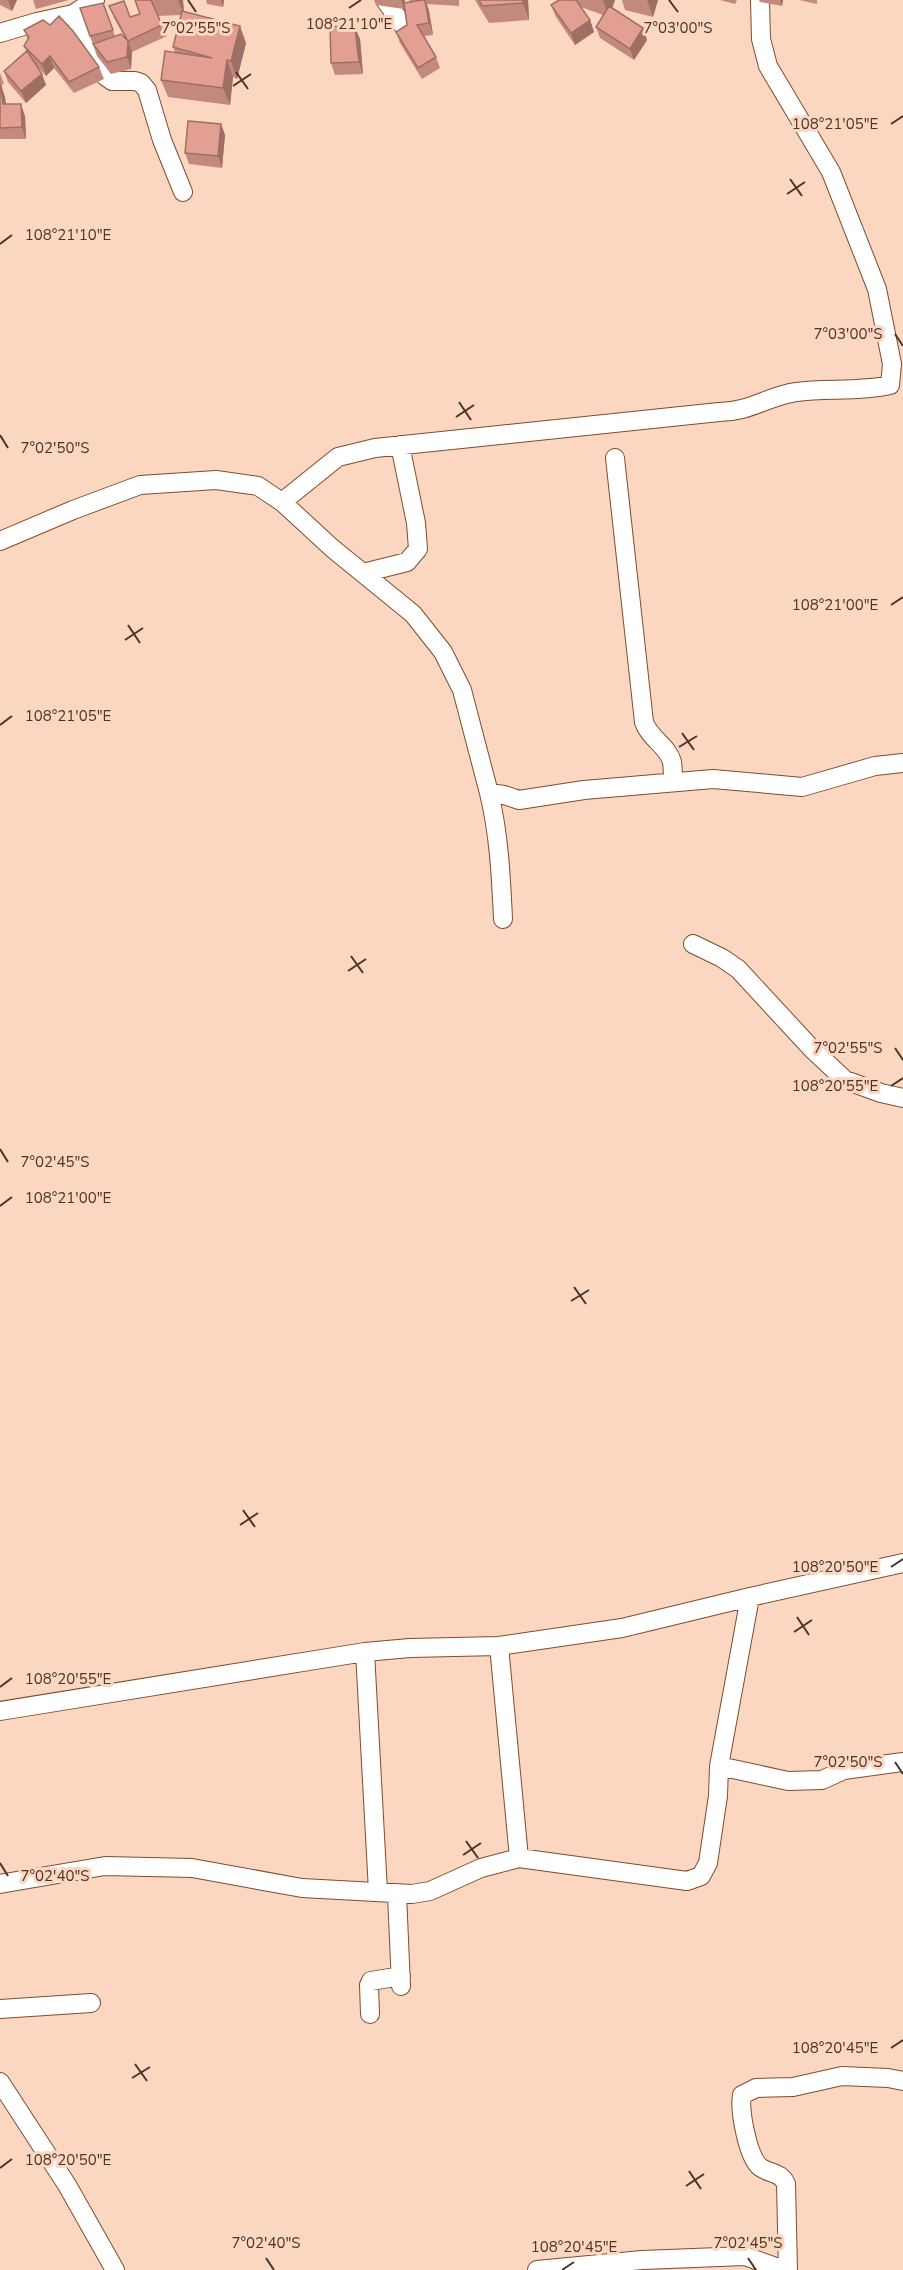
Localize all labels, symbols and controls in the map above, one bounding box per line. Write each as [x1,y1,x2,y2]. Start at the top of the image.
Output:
text: 108°21'10"E [306,14,392,34]
text: 7°02'55"S [162,18,230,38]
text: 7°03'00"S [644,18,712,38]
text: 108°21'05"E [792,114,878,134]
text: 108°21'10"E [25,225,111,245]
text: 7°03'00"S [814,324,882,344]
text: 7°02'50"S [21,438,89,458]
text: 108°21'00"E [792,595,878,615]
text: 108°21'05"E [25,706,111,726]
text: 7°02'55"S [814,1038,882,1058]
text: 108°20'55"E [792,1076,878,1096]
text: 7°02'45"S [21,1152,89,1172]
text: 108°21'00"E [25,1188,111,1208]
text: 108°20'50"E [792,1557,878,1577]
text: 108°20'55"E [25,1669,111,1689]
text: 7°02'50"S [814,1752,882,1772]
text: 7°02'40"S [21,1866,89,1886]
text: 108°20'45"E [792,2038,878,2058]
text: 108°20'50"E [25,2150,111,2170]
text: 7°02'40"S [232,2233,300,2253]
text: 7°02'45"S [714,2233,782,2253]
text: 108°20'45"E [531,2237,617,2257]

